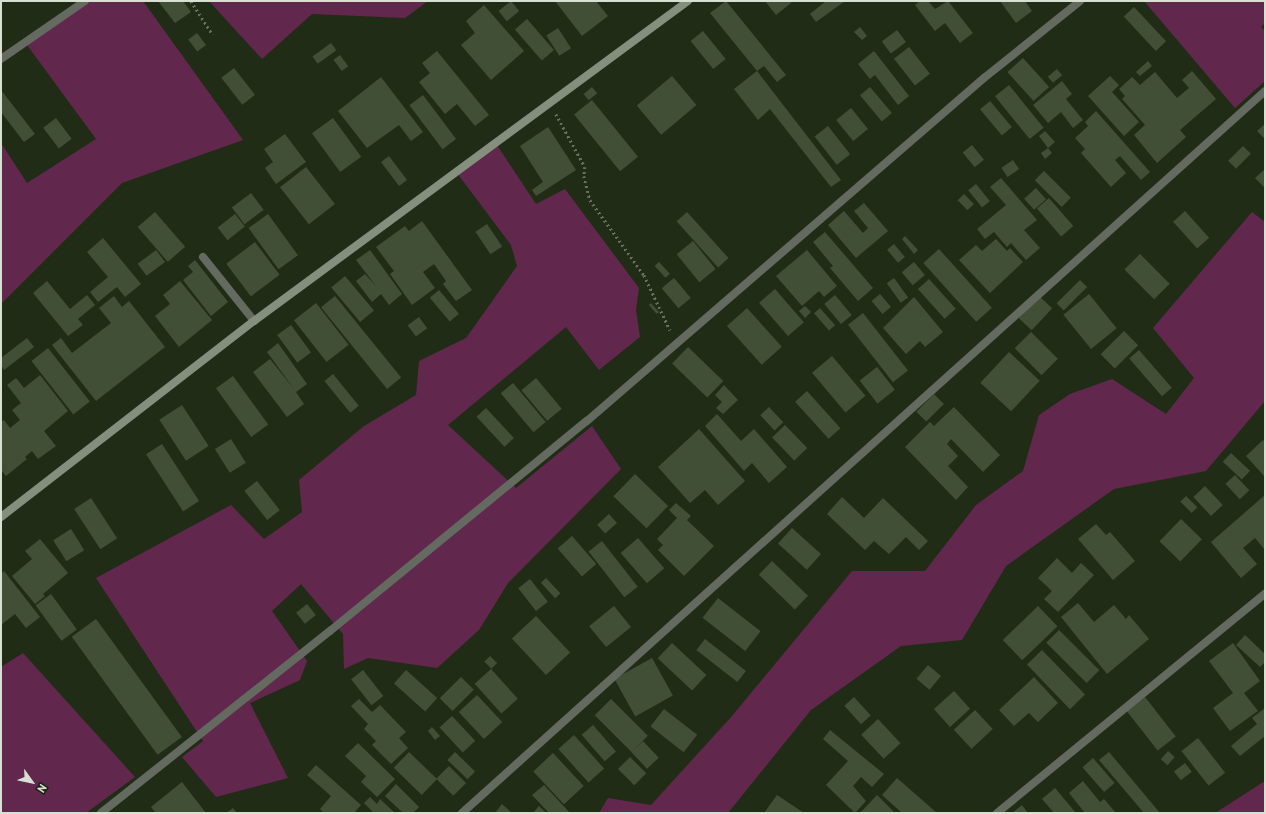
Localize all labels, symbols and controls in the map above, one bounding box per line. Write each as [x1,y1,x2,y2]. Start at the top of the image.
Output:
north arrow [12,762,52,802]
text: N [34,782,50,795]

